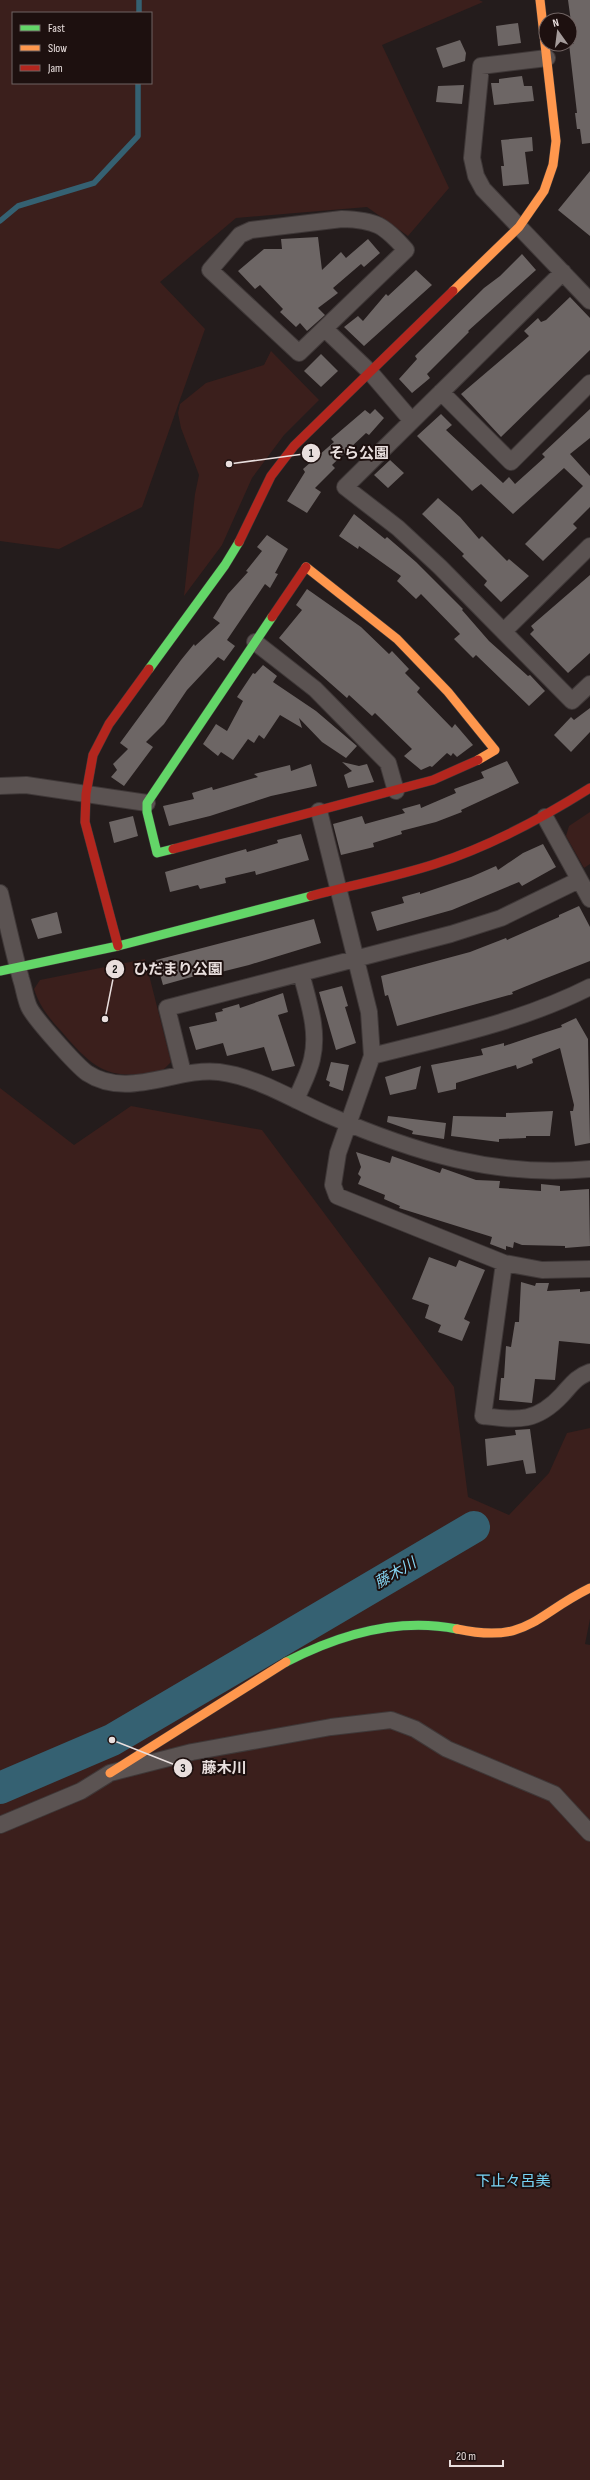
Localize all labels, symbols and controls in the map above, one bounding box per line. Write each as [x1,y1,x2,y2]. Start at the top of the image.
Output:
legend [12,12,152,84]
north arrow [538,12,578,52]
text: N [551,16,560,30]
text: Fast [48,21,65,36]
text: Slow [48,41,67,56]
text: Jam [47,61,63,76]
callout: そら公園 [301,439,397,466]
text: そら公園 [329,444,389,463]
text: 1 [309,446,314,461]
callout: ひだまり公園 [105,955,231,982]
text: ひだまり公園 [133,960,223,979]
text: 2 [112,962,118,977]
water label: 藤木川 [371,1553,421,1593]
callout: 藤木川 [173,1755,254,1782]
text: 藤木川 [201,1759,247,1778]
text: 3 [180,1761,186,1776]
district label: 下止々呂美 [475,2172,551,2191]
scale bar [450,2442,503,2468]
text: 20 m [456,2449,476,2464]

